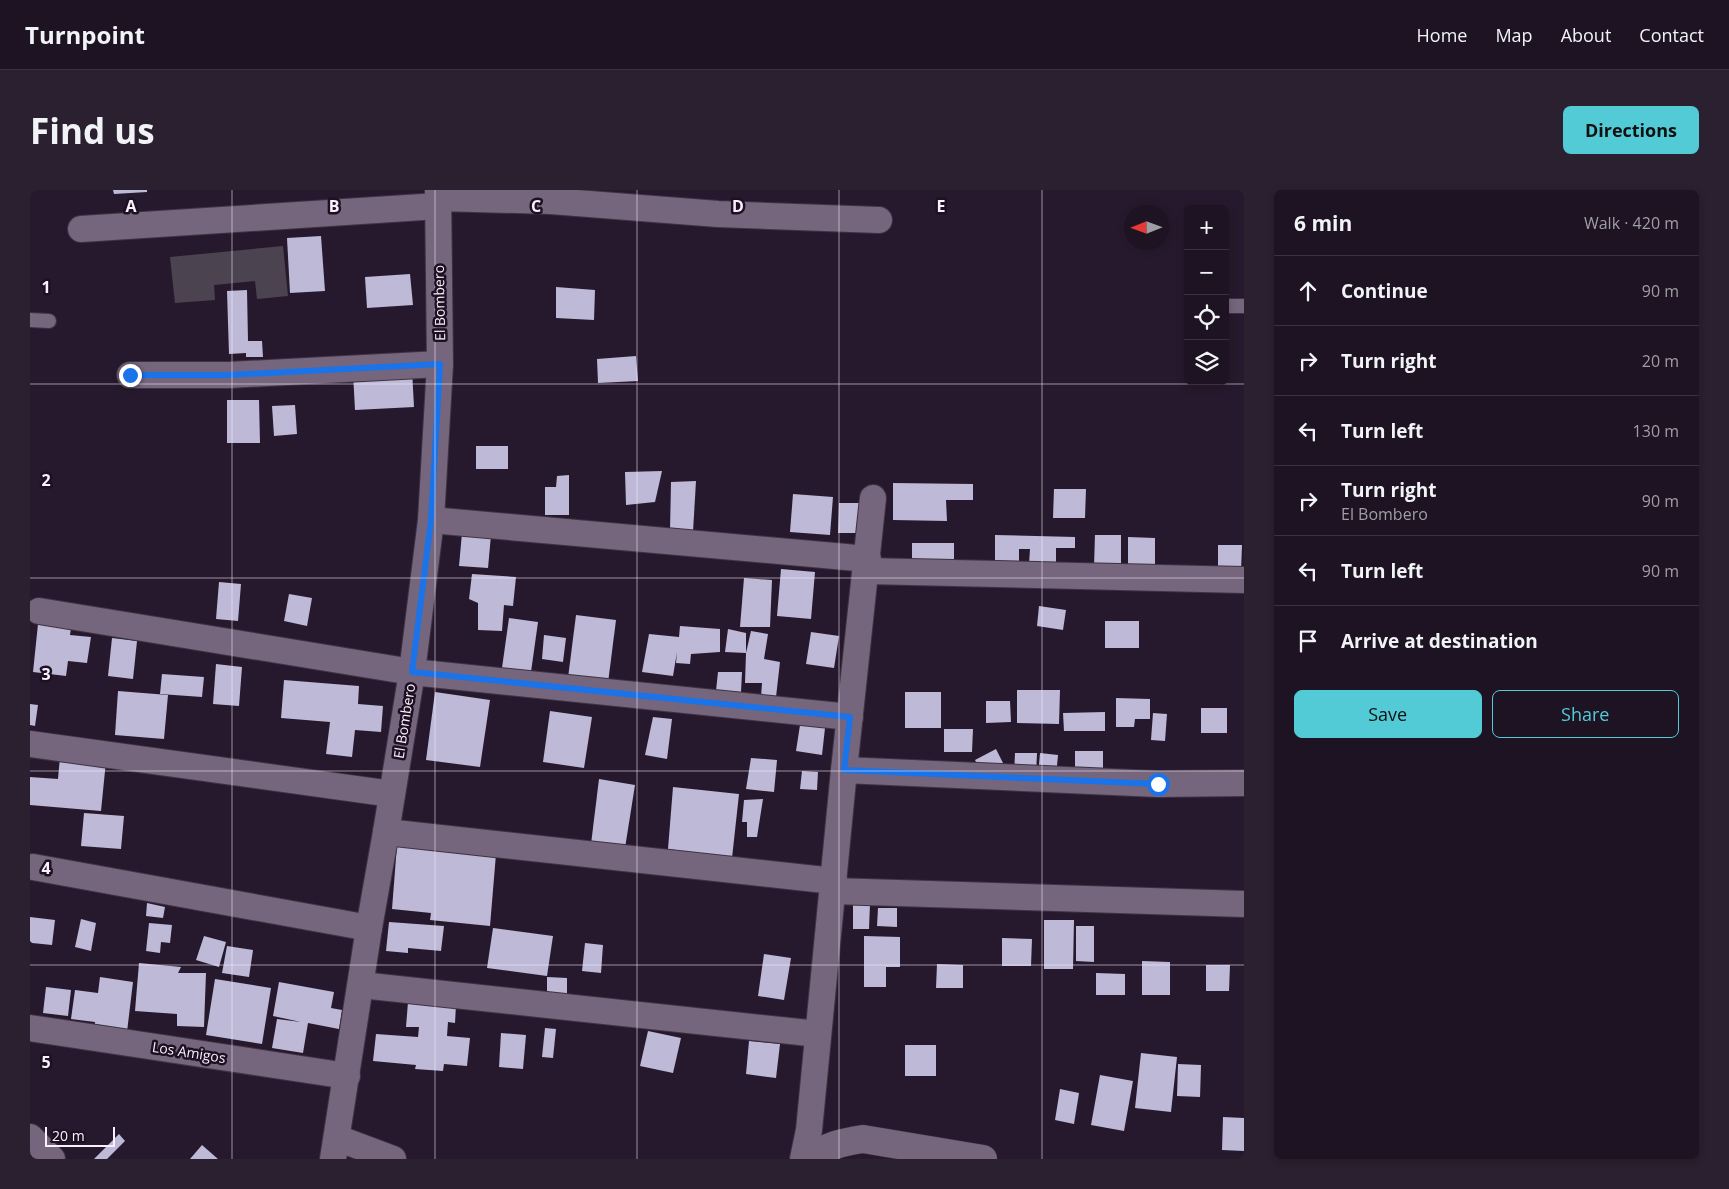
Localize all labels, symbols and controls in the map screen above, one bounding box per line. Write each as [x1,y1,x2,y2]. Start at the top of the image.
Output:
text: Turnpoint [25,18,145,51]
text: Home [1417,23,1467,47]
text: Map [1495,23,1533,47]
text: About [1561,23,1611,47]
text: Contact [1639,23,1704,47]
button: Directions [1563,106,1699,154]
text: Find us [30,107,155,154]
text: A [125,195,137,217]
text: B [329,195,339,217]
text: C [531,195,541,217]
text: D [732,195,744,217]
text: E [937,195,946,217]
north arrow [1124,205,1169,250]
map controls [1184,205,1229,385]
button: + [1184,205,1229,250]
text: 6 min [1294,209,1352,237]
text: Walk · 420 m [1584,212,1679,234]
button: − [1184,250,1229,295]
street label: El Bombero [429,265,449,341]
text: 1 [41,276,51,298]
icon: ahead [1294,277,1322,305]
text: Continue [1341,278,1428,304]
text: 90 m [1642,280,1679,302]
button: locate [1184,295,1229,340]
button: layers [1184,340,1229,385]
icon: right [1294,347,1322,375]
text: Turn right [1341,348,1436,374]
text: 20 m [1642,350,1679,372]
route end [119,364,142,387]
icon: left [1294,417,1322,445]
text: Turn left [1341,418,1423,444]
text: 130 m [1633,420,1679,442]
text: 2 [41,469,51,491]
text: Turn right [1341,477,1436,503]
icon: right [1294,487,1322,515]
text: 90 m [1642,490,1679,512]
text: El Bombero [1341,503,1428,525]
icon: left [1294,557,1322,585]
text: Turn left [1341,558,1423,584]
text: 90 m [1642,560,1679,582]
icon: arrive [1294,627,1322,655]
text: Arrive at destination [1341,628,1538,654]
text: 3 [41,663,51,685]
street label: El Bombero [389,682,419,760]
button: Save [1294,690,1482,738]
button: Share [1492,690,1679,738]
route start [1147,773,1170,796]
text: 4 [41,857,51,879]
street label: Los Amigos [151,1037,227,1067]
text: 5 [41,1051,51,1073]
scale bar [45,1124,115,1147]
text: 20 m [52,1126,85,1145]

